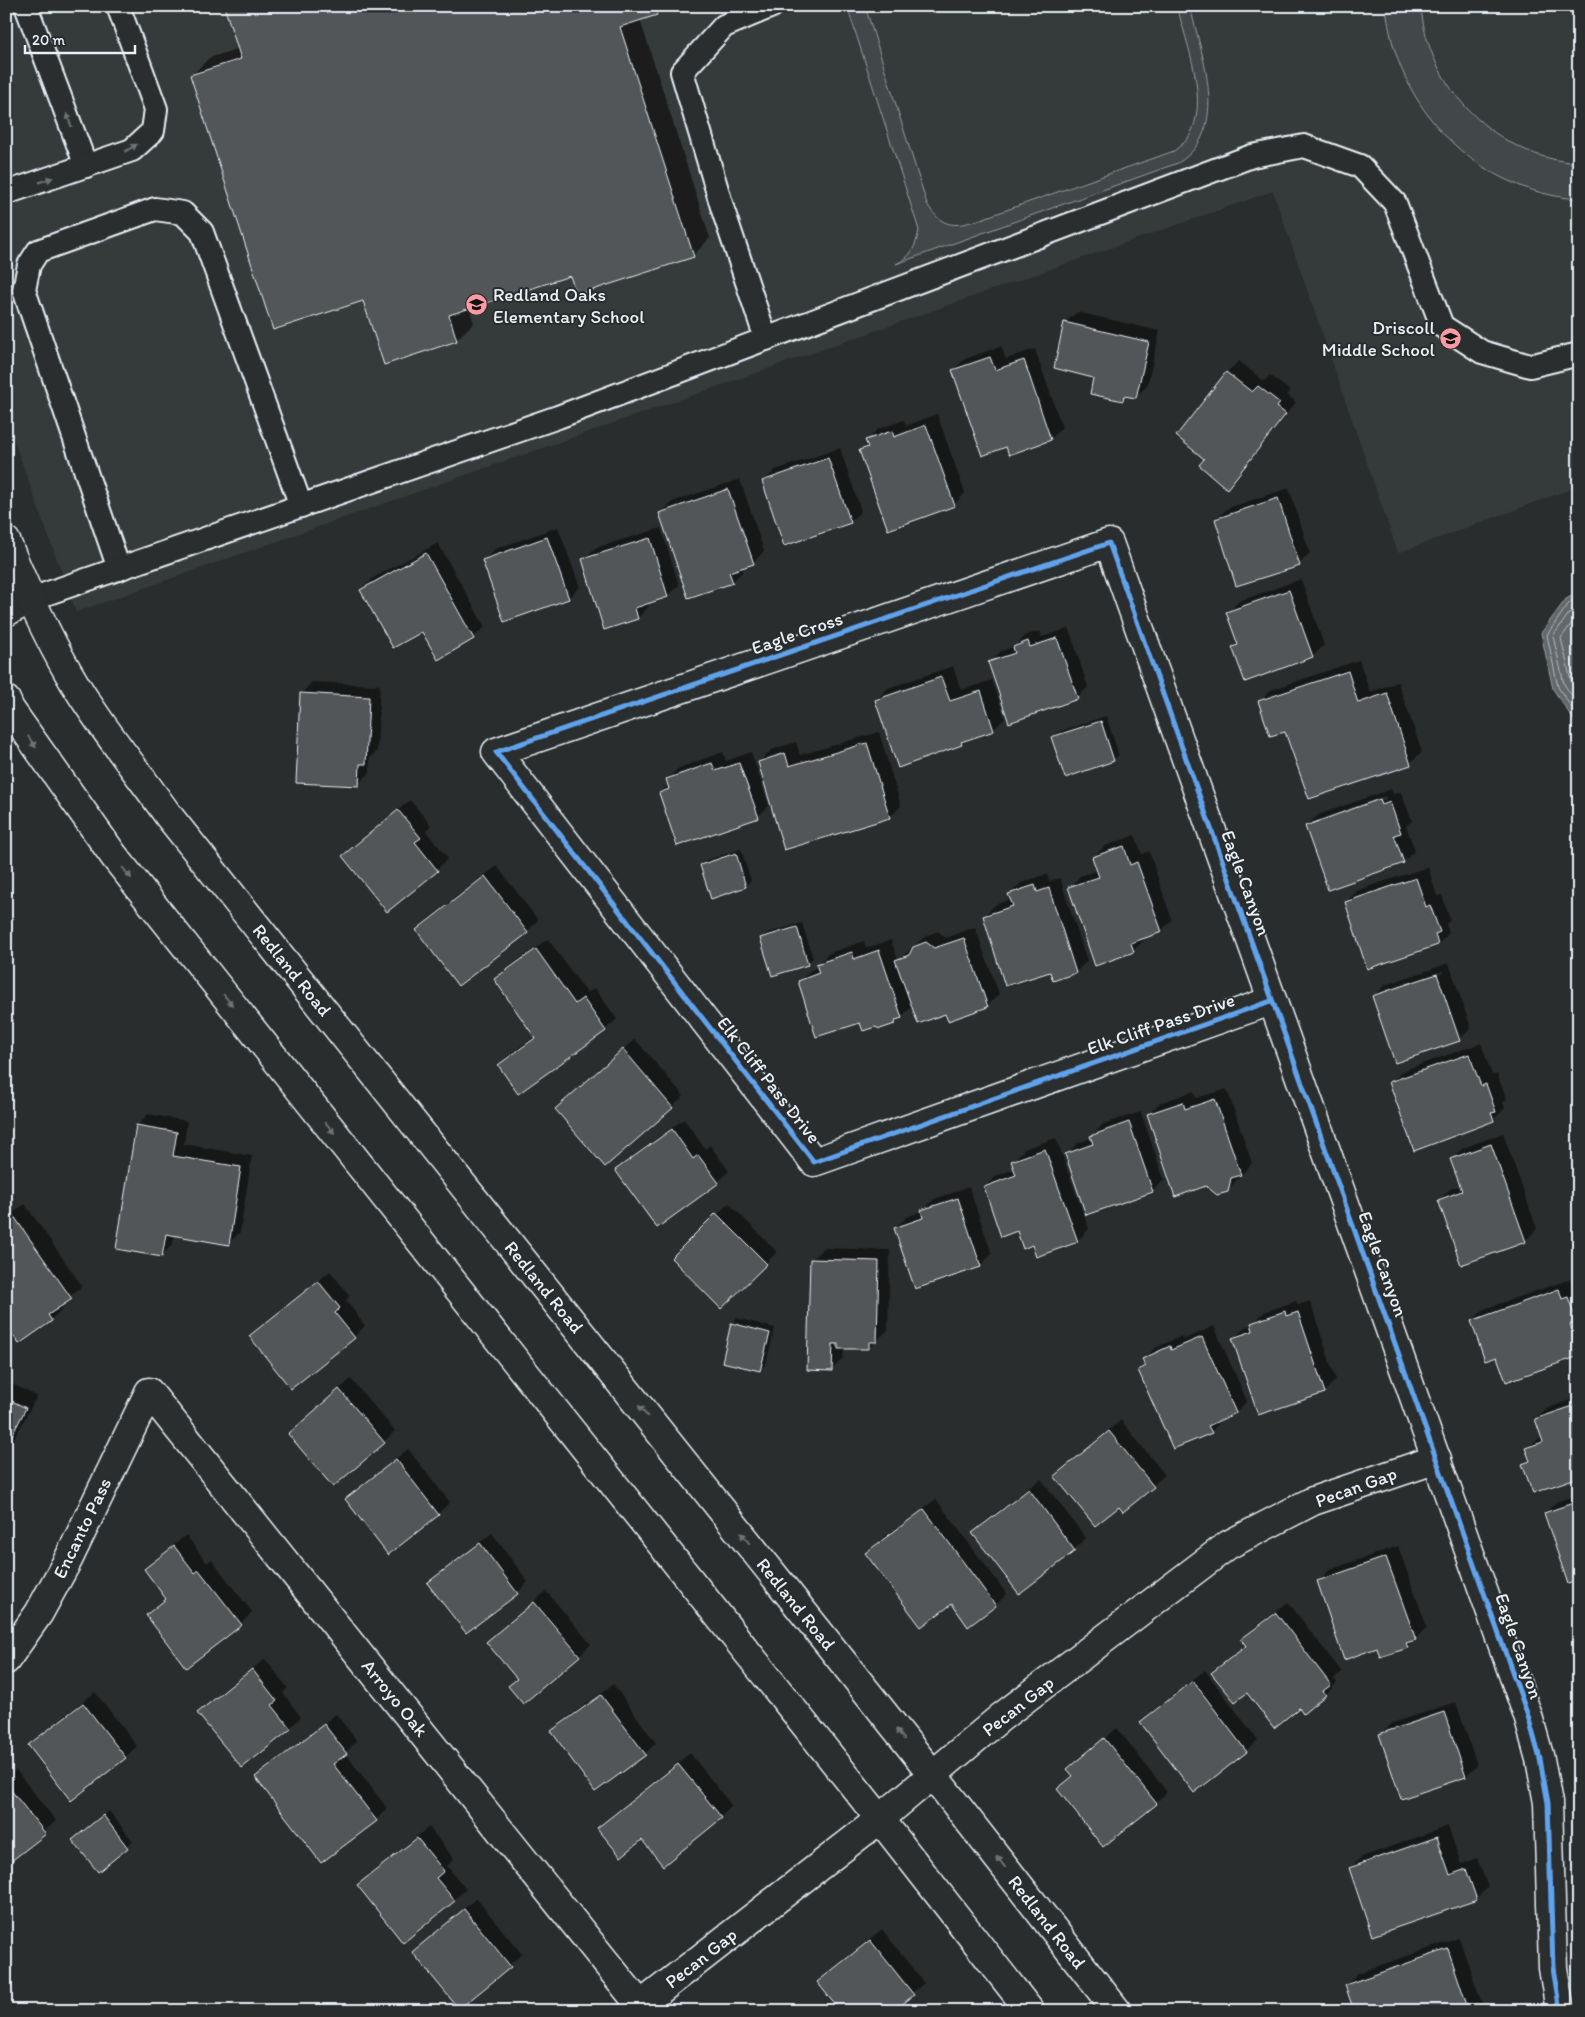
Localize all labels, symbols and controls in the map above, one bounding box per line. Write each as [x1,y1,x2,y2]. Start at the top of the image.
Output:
scale bar [25,22,135,54]
text: 20 m [32,31,66,49]
one-way arrow [65,113,72,128]
one-way arrow [125,144,138,153]
one-way arrow [39,175,54,183]
place label: Redland Oaks Elementary School [493,283,645,328]
school or university icon: Redland Oaks Elementary School [465,293,489,317]
place label: Driscoll Middle School [1322,316,1436,361]
school or university icon: Driscoll Middle School [1439,326,1463,350]
street label: Eagle Cross [748,607,846,659]
one-way arrow [27,735,37,748]
street label: Eagle Canyon [1216,827,1276,939]
one-way arrow [122,867,132,880]
street label: Redland Road [248,919,336,1021]
street label: Elk Cliff Pass Drive [1084,988,1238,1060]
one-way arrow [223,994,234,1007]
street label: Elk Cliff Pass Drive [712,1012,826,1148]
one-way arrow [324,1121,335,1134]
street label: Eagle Canyon [1353,1208,1413,1320]
street label: Redland Road [500,1236,588,1338]
one-way arrow [638,1405,649,1418]
street label: Pecan Gap [1312,1462,1400,1512]
street label: Encanto Pass [48,1474,116,1582]
one-way arrow [739,1532,750,1545]
street label: Redland Road [752,1553,840,1655]
street label: Eagle Canyon [1490,1590,1548,1702]
street label: Arroyo Oak [357,1655,433,1741]
street label: Pecan Gap [977,1671,1059,1741]
one-way arrow [895,1728,906,1741]
one-way arrow [995,1856,1006,1869]
street label: Redland Road [1003,1871,1091,1973]
street label: Pecan Gap [660,1923,742,1993]

